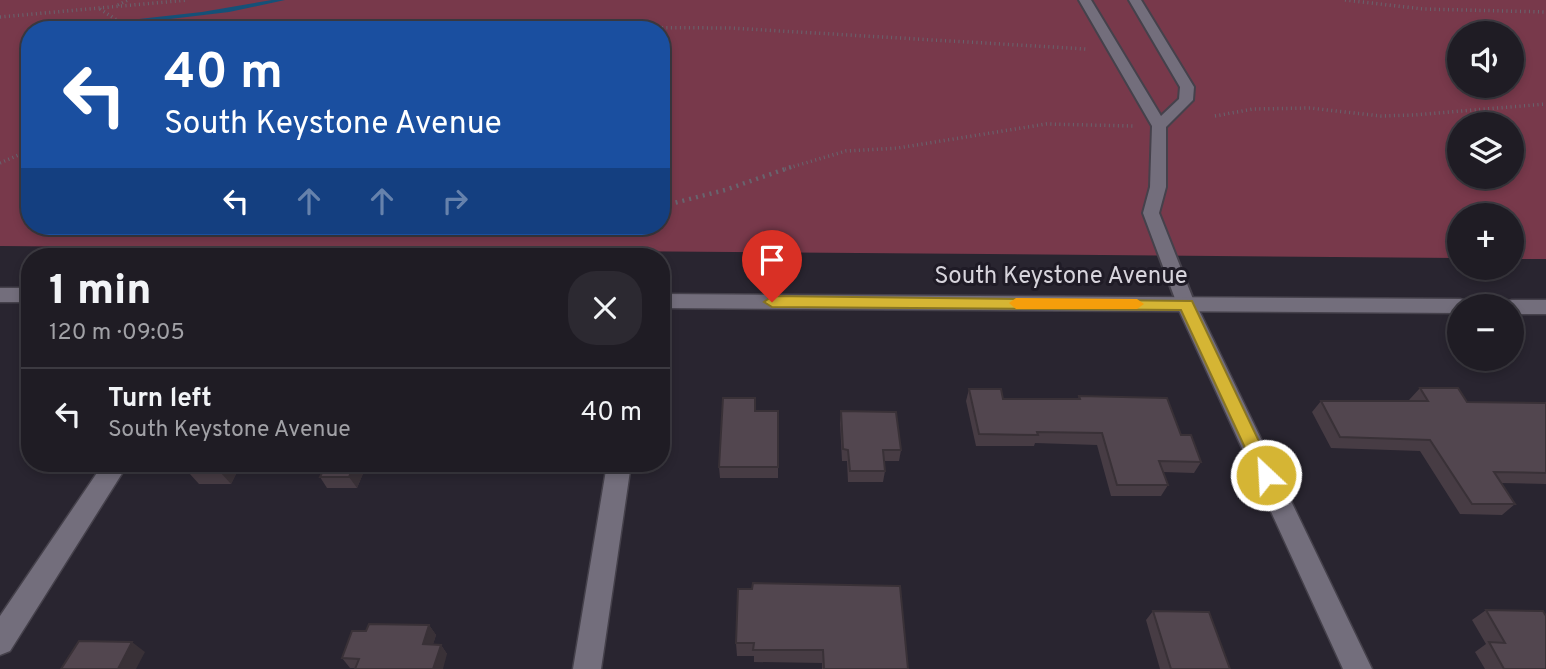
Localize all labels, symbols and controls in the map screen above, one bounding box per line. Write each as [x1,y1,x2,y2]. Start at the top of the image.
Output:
map controls [1447,21,1524,371]
button: sound [1447,21,1524,98]
text: 40 m [164,44,283,106]
icon: left [49,49,140,140]
text: South Keystone Avenue [164,105,502,145]
button: layers [1447,112,1524,189]
icon: left [217,182,255,220]
icon: ahead [290,182,328,220]
icon: ahead [363,182,401,220]
icon: right [436,182,474,220]
button: + [1447,203,1524,280]
pin [742,230,802,302]
icon: arrive [753,241,791,279]
street label: South Keystone Avenue [934,262,1188,292]
text: 1 min [49,266,152,319]
button: close [568,271,642,345]
button: − [1447,294,1524,371]
text: 120 m · 09:05 [49,319,185,348]
text: Turn left [108,383,212,416]
icon: left [49,395,87,433]
text: 40 m [581,397,642,430]
text: South Keystone Avenue [108,416,351,445]
position arrow [1229,438,1303,512]

